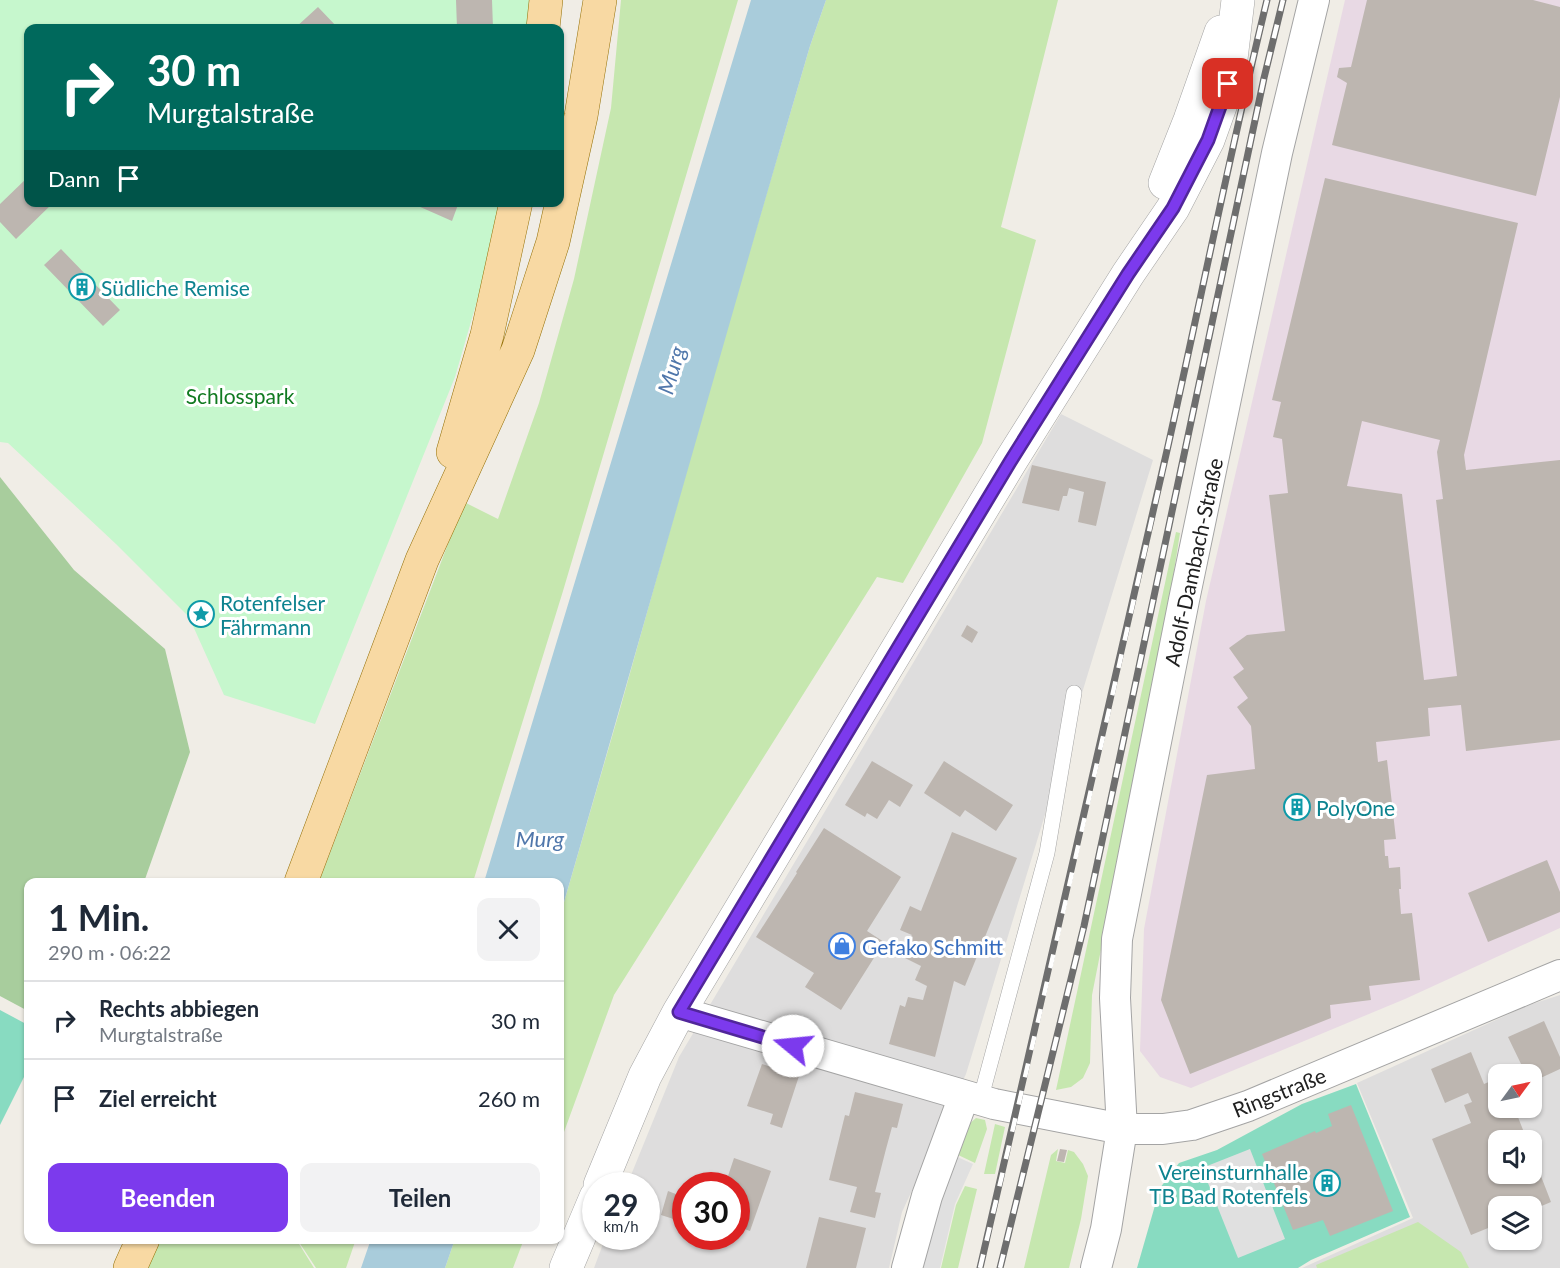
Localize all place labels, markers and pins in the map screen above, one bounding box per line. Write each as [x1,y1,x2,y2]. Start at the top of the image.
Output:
pin [1202,58,1253,109]
building icon: Südliche Remise [67,272,97,302]
place label: Südliche Remise [101,275,250,300]
place label: Rotenfelser Fährmann [220,590,326,639]
place icon: Rotenfelser Fährmann [186,599,216,629]
building icon: PolyOne [1282,792,1312,822]
place label: PolyOne [1316,795,1395,820]
shop icon: Gefako Schmitt [827,931,857,961]
place label: Gefako Schmitt [862,934,1004,959]
place label: Vereinsturnhalle TB Bad Rotenfels [1149,1159,1308,1208]
building icon: Vereinsturnhalle TB Bad Rotenfels [1312,1168,1342,1198]

